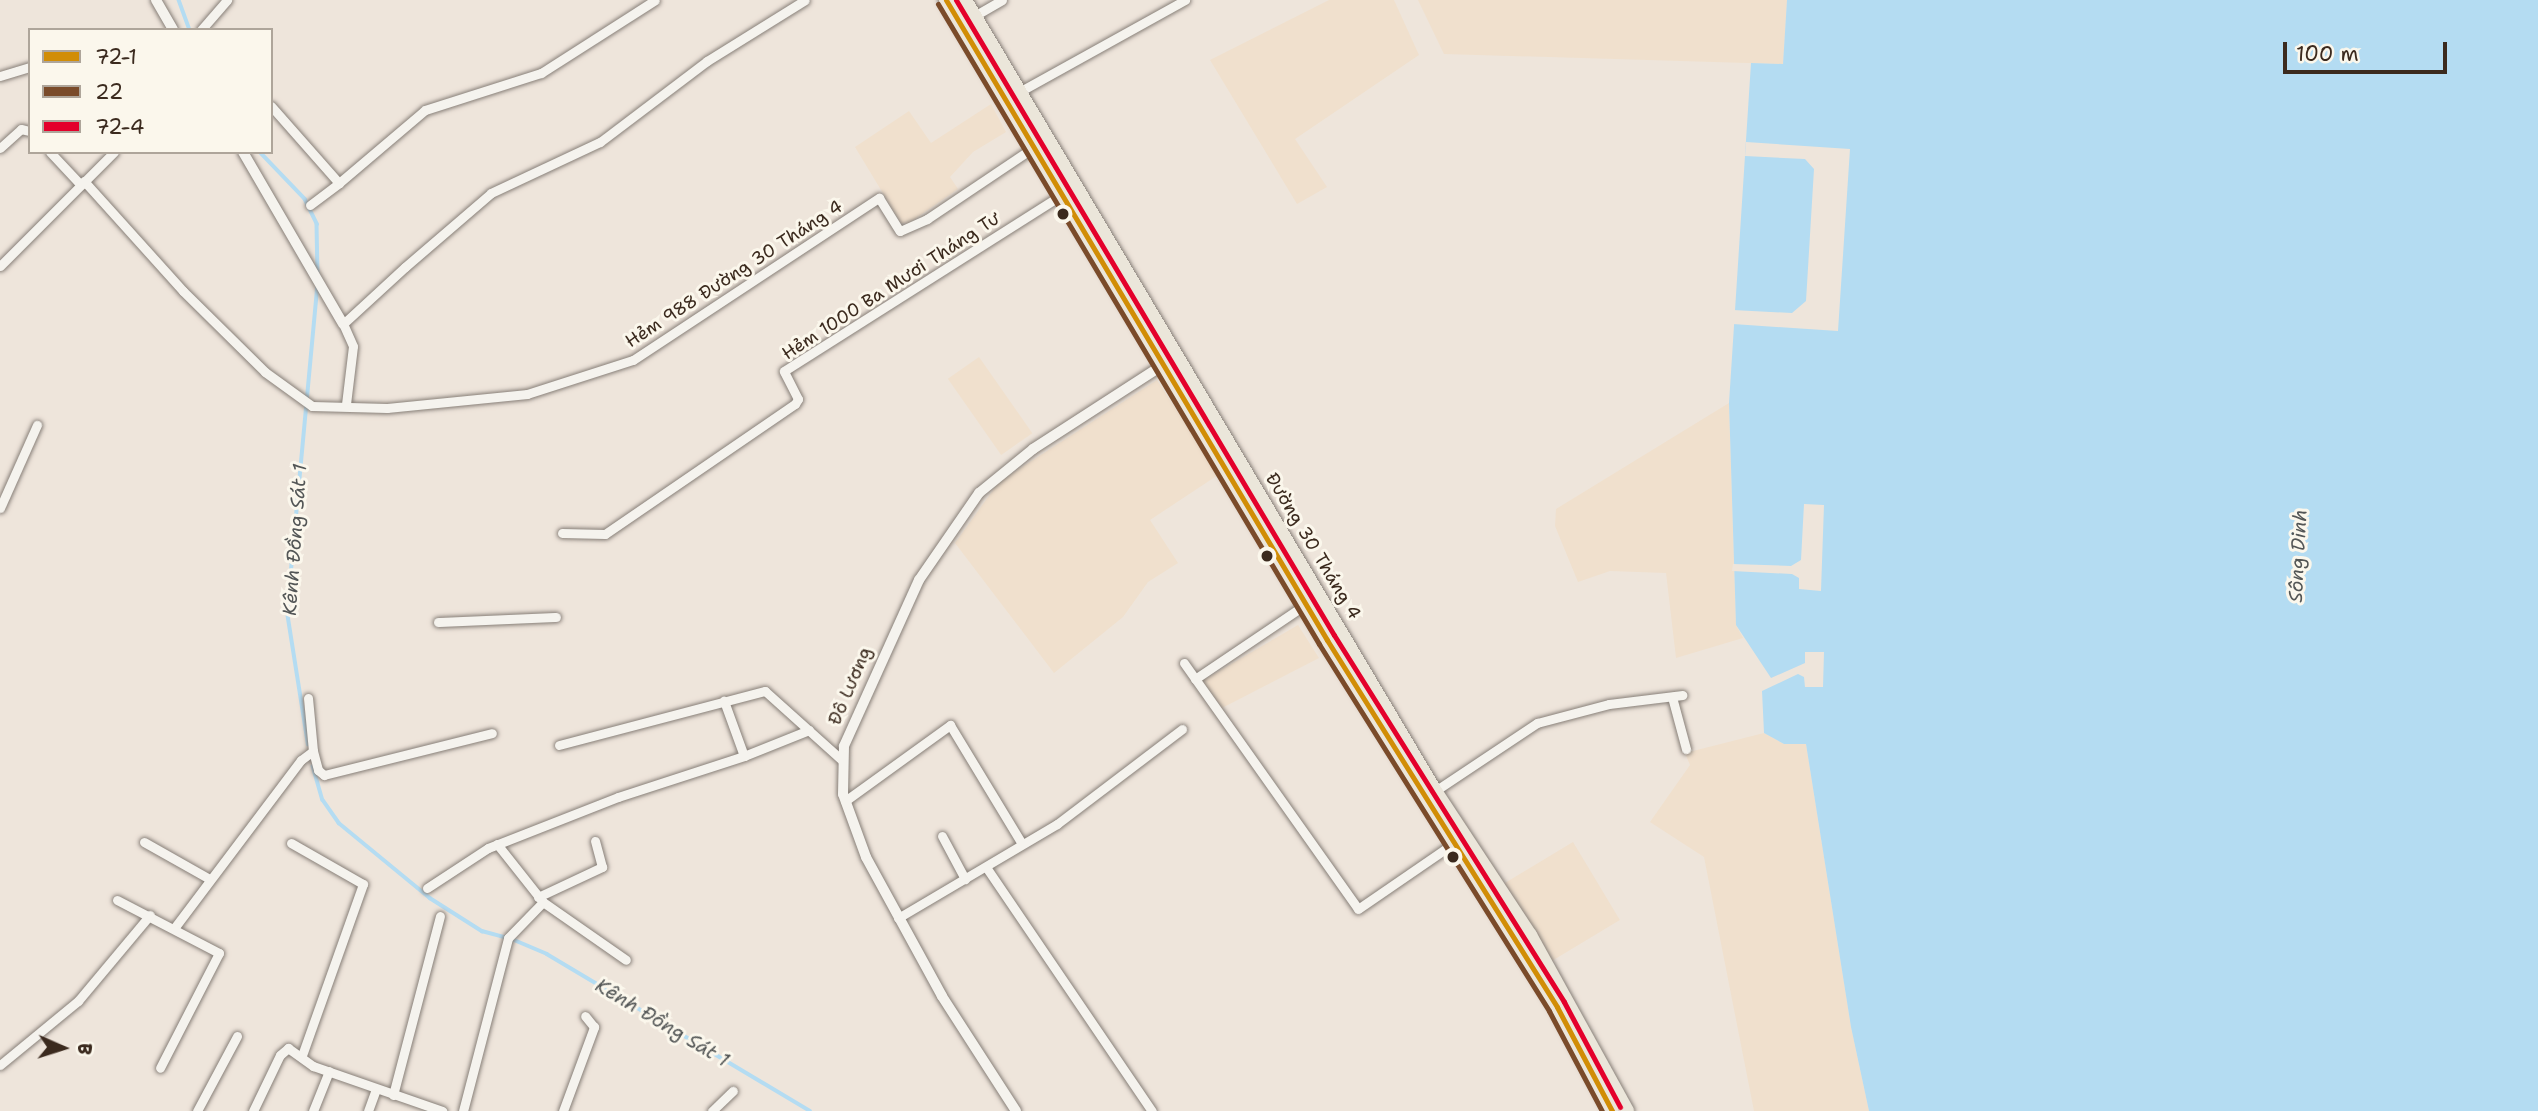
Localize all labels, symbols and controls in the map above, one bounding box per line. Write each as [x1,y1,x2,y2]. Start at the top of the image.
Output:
legend [28,28,273,154]
scale bar [2286,28,2450,72]
text: 100 m [2296,40,2359,68]
text: 72-1 [95,43,137,71]
text: 22 [95,78,123,106]
text: 72-4 [95,113,144,141]
street label: Hẻm 988 Đường 30 Tháng 4 [621,196,847,352]
street label: Hẻm 1000 Ba Mươi Tháng Tư [778,207,1004,365]
unlabelled marker [1056,207,1070,221]
water label: Kênh Đồng Sát 1 [278,464,312,616]
street label: Đường 30 Tháng 4 [1261,469,1365,623]
water label: Sông Dinh [2284,509,2312,603]
unlabelled marker [1260,549,1274,563]
street label: Đô Lương [824,644,876,728]
unlabelled marker [1446,850,1460,864]
water label: Kênh Đồng Sát 1 [591,974,733,1072]
north arrow [28,1013,98,1083]
text: B [72,1043,97,1056]

